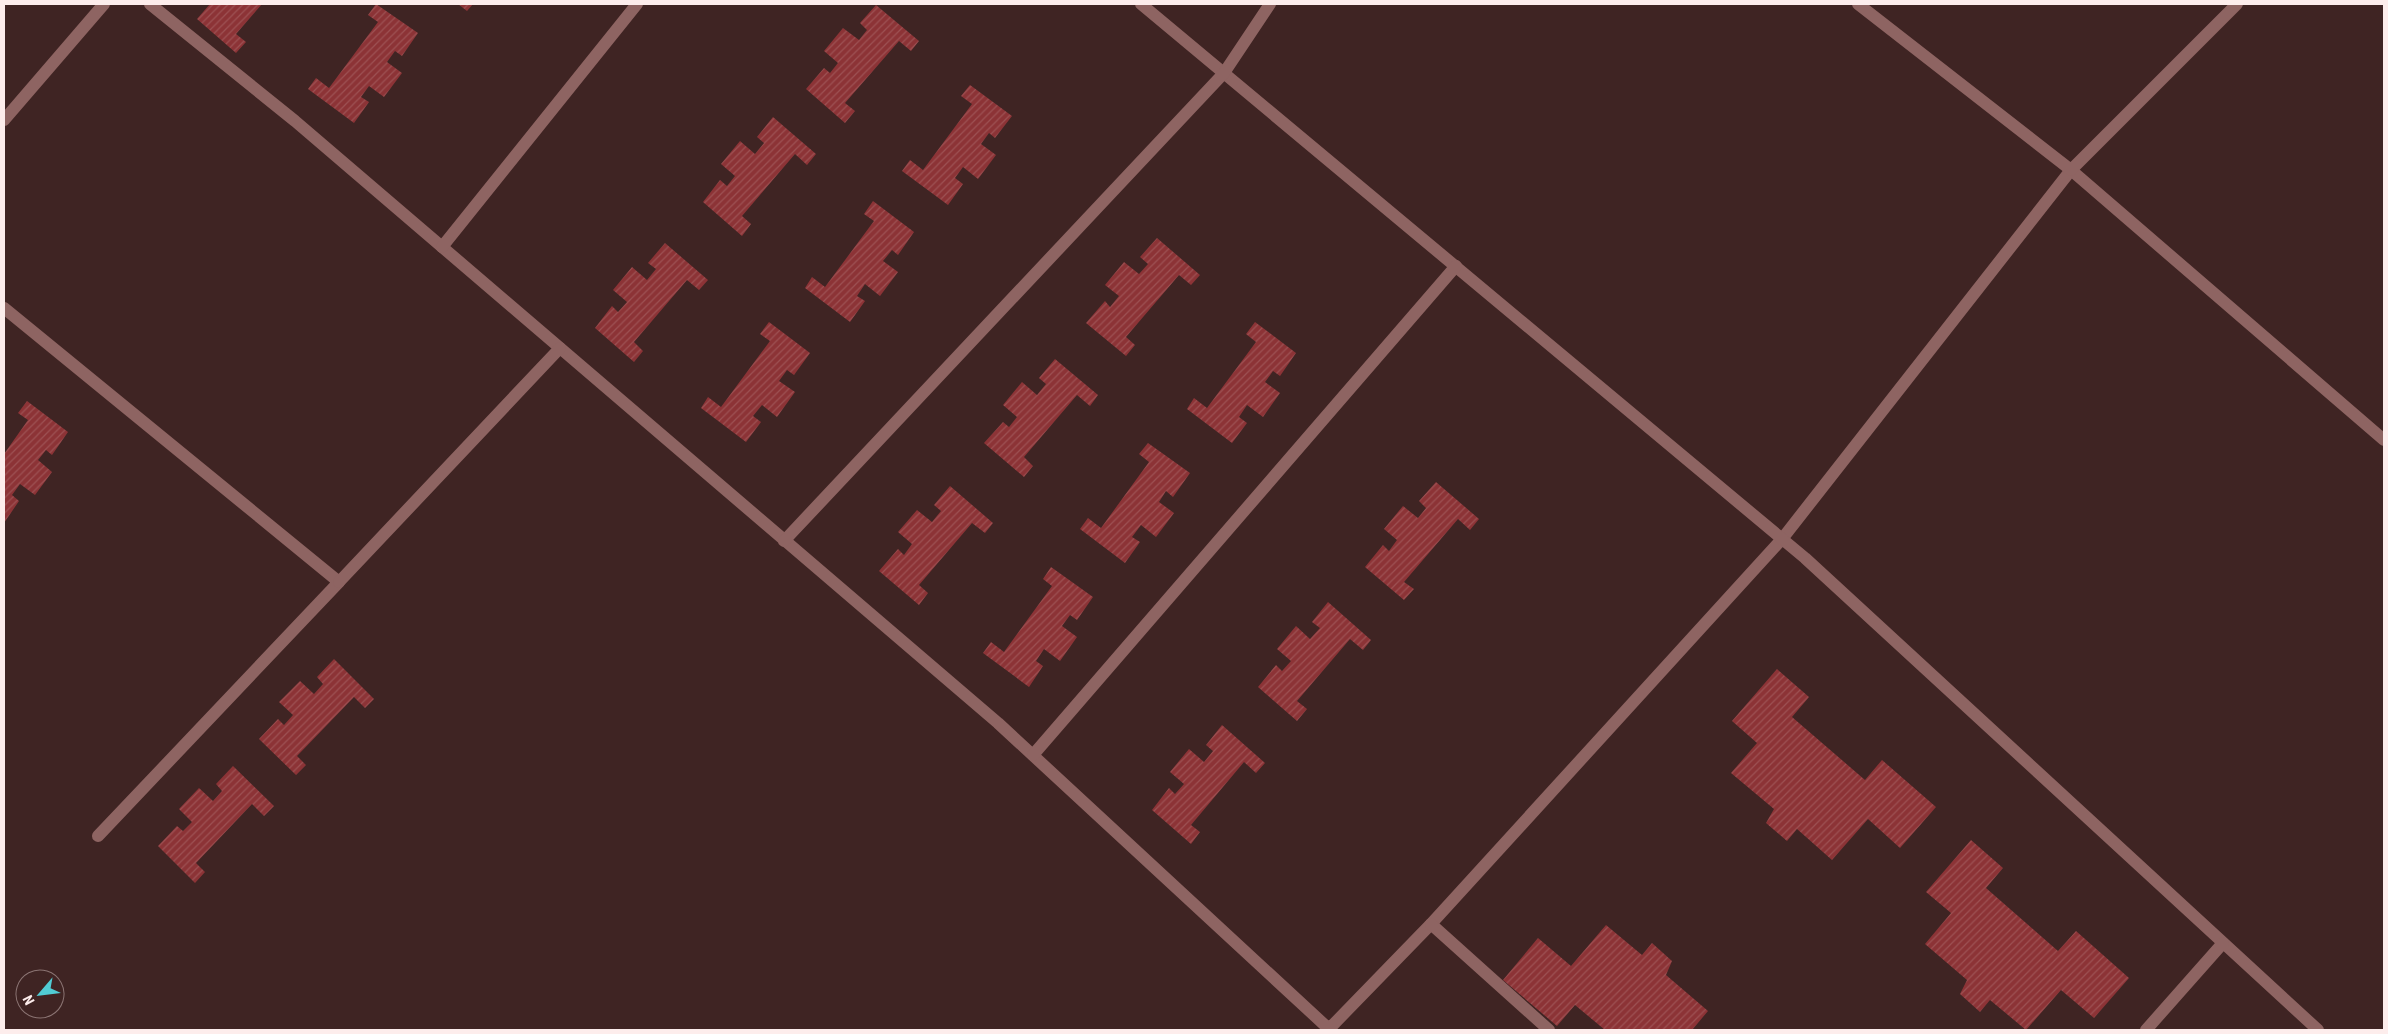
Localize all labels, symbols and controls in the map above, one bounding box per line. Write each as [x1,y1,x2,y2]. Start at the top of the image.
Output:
north arrow [15,969,65,1019]
text: N [19,993,38,1008]

